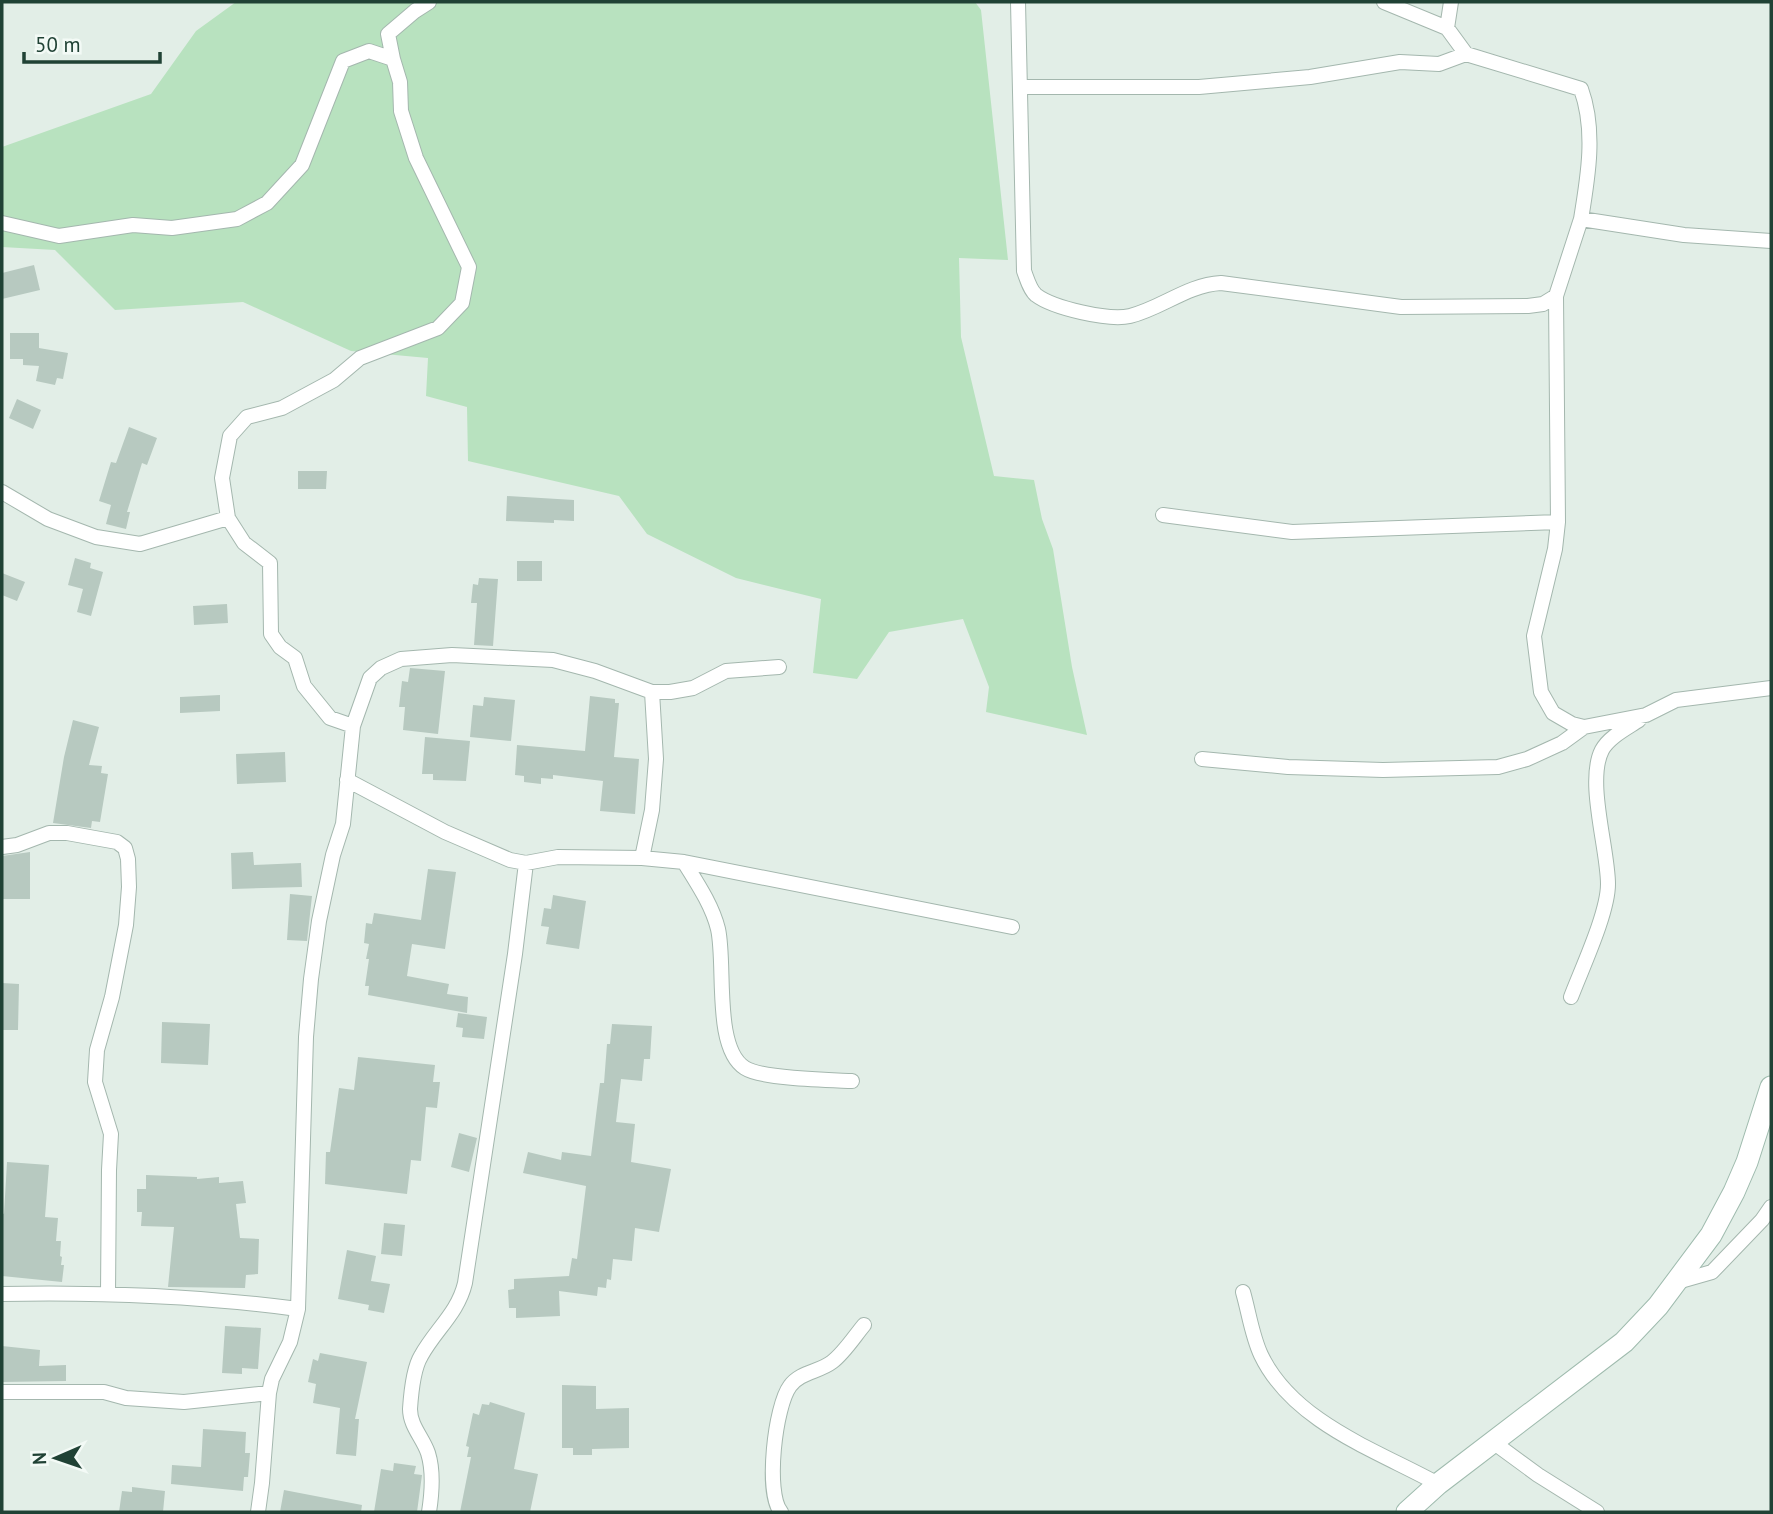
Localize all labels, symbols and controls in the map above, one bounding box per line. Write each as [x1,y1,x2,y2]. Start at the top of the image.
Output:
scale bar [24,21,161,65]
text: 50 m [35,31,81,58]
north arrow [21,1423,91,1493]
text: N [27,1452,51,1465]

